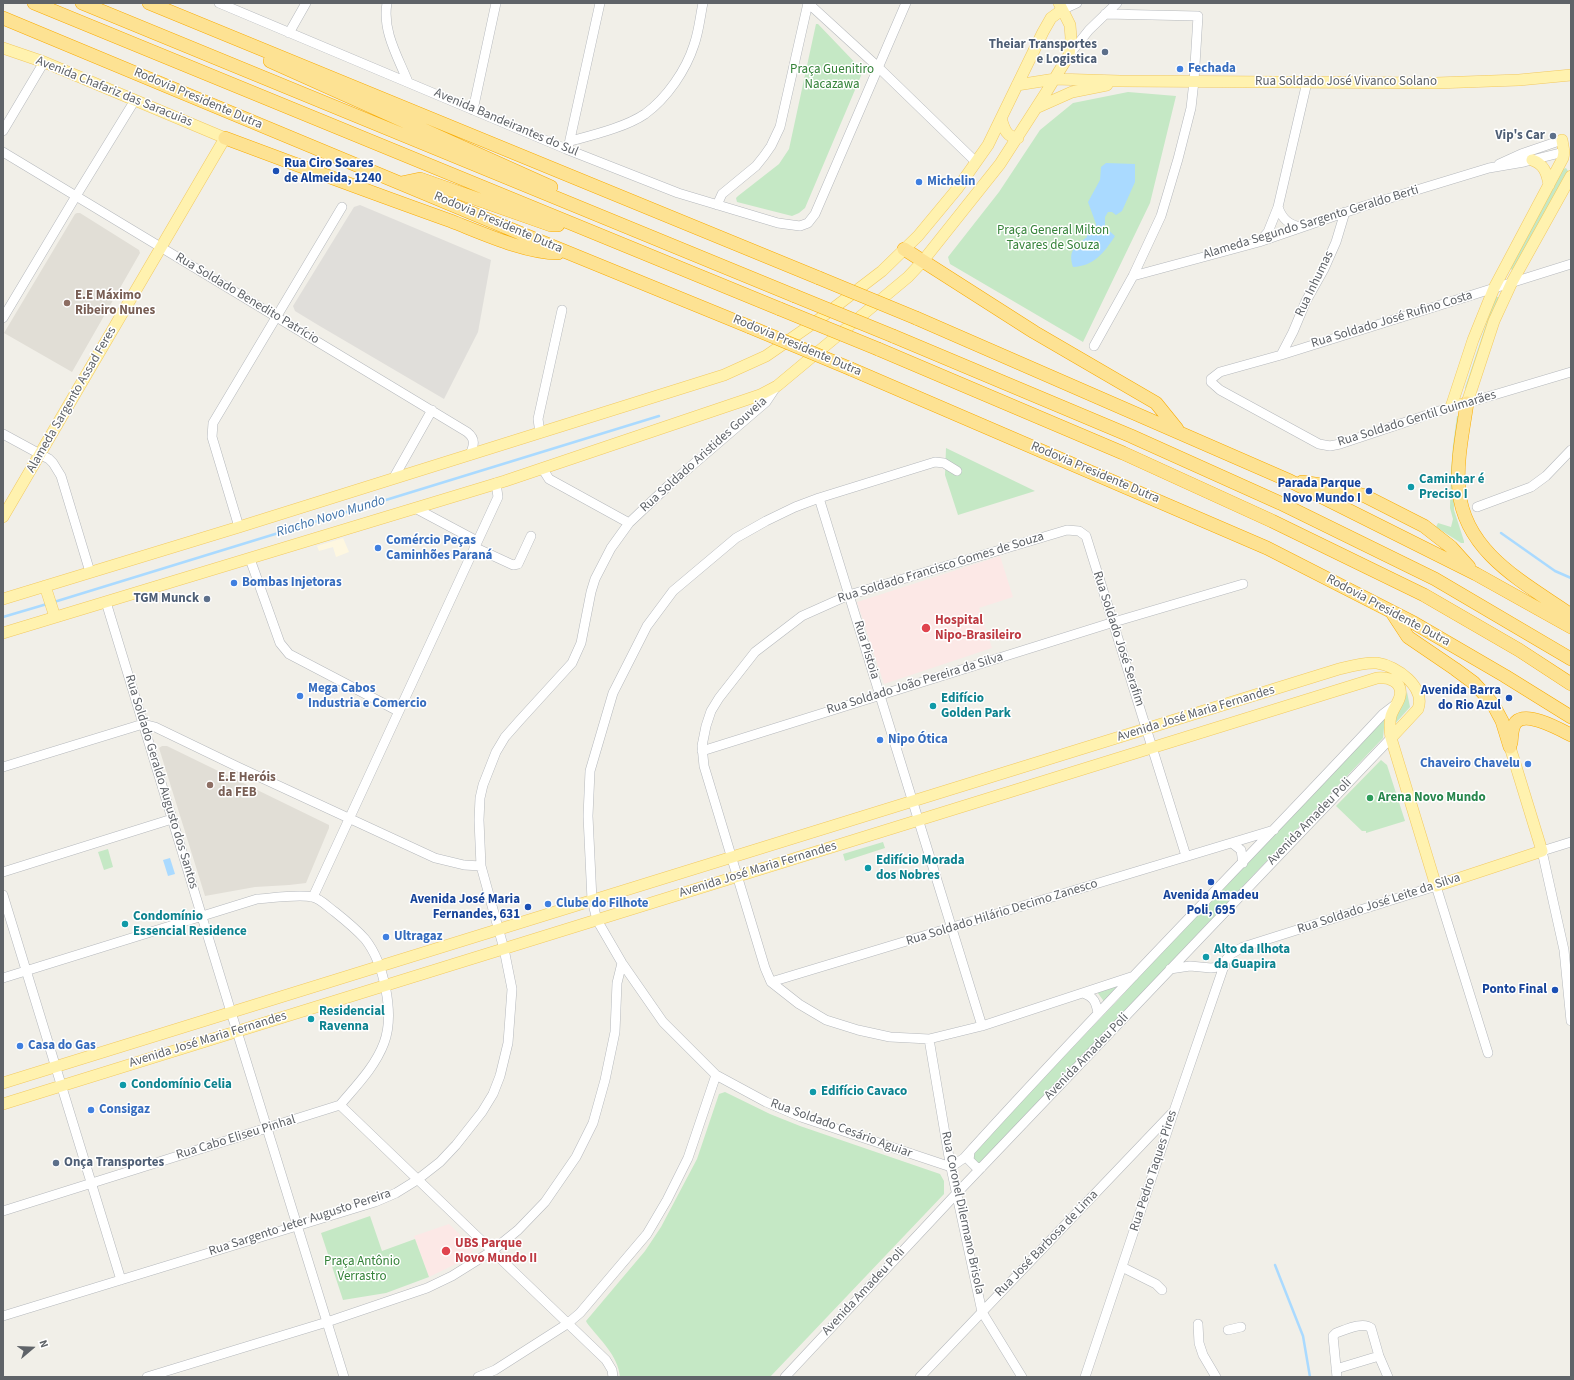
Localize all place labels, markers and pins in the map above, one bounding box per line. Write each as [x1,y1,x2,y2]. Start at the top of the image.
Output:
place label: Theiar Transportes e Logistica [989,37,1097,68]
marker: Theiar Transportes e Logistica [1100,47,1110,57]
place label: Fechada [1188,61,1236,77]
marker: Fechada [1175,64,1185,74]
place label: Vip's Car [1495,128,1545,144]
marker: Vip's Car [1548,131,1558,141]
place label: Rua Ciro Soares de Almeida, 1240 [284,156,382,187]
marker: Rua Ciro Soares de Almeida, 1240 [271,166,281,176]
place label: Michelin [927,174,975,190]
marker: Michelin [914,177,924,187]
place label: E.E Máximo Ribeiro Nunes [75,288,155,319]
marker: E.E Máximo Ribeiro Nunes [62,298,72,308]
place label: Caminhar é Preciso I [1419,472,1484,503]
place label: Parada Parque Novo Mundo I [1278,476,1361,507]
marker: Caminhar é Preciso I [1406,482,1416,492]
marker: Parada Parque Novo Mundo I [1364,486,1374,496]
place label: Comércio Peças Caminhões Paraná [386,533,492,564]
marker: Comércio Peças Caminhões Paraná [373,543,383,553]
place label: Bombas Injetoras [242,575,342,591]
marker: Bombas Injetoras [229,578,239,588]
place label: TGM Munck [133,591,199,607]
marker: TGM Munck [202,594,212,604]
place label: Hospital Nipo-Brasileiro [935,613,1021,644]
marker: Hospital Nipo-Brasileiro [920,622,932,634]
place label: Mega Cabos Industria e Comercio [308,681,427,712]
place label: Avenida Barra do Rio Azul [1421,683,1501,714]
marker: Mega Cabos Industria e Comercio [295,691,305,701]
place label: Edifício Golden Park [941,691,1011,722]
marker: Avenida Barra do Rio Azul [1504,693,1514,703]
marker: Edifício Golden Park [928,701,938,711]
place label: Nipo Ótica [888,732,948,748]
marker: Nipo Ótica [875,735,885,745]
place label: Chaveiro Chavelu [1420,756,1520,772]
marker: Chaveiro Chavelu [1523,759,1533,769]
place label: E.E Heróis da FEB [218,770,276,801]
marker: E.E Heróis da FEB [205,780,215,790]
place label: Arena Novo Mundo [1378,790,1486,806]
marker: Arena Novo Mundo [1365,793,1375,803]
place label: Edifício Morada dos Nobres [876,853,965,884]
marker: Edifício Morada dos Nobres [863,863,873,873]
marker: Avenida Amadeu Poli, 695 [1206,877,1216,887]
place label: Avenida Amadeu Poli, 695 [1163,888,1259,919]
place label: Avenida José Maria Fernandes, 631 [410,892,520,923]
place label: Clube do Filhote [556,896,649,912]
marker: Clube do Filhote [543,899,553,909]
marker: Avenida José Maria Fernandes, 631 [523,902,533,912]
place label: Condomínio Essencial Residence [133,909,247,940]
marker: Condomínio Essencial Residence [120,919,130,929]
place label: Ultragaz [394,929,443,945]
marker: Ultragaz [381,932,391,942]
place label: Alto da Ilhota da Guapira [1214,942,1290,973]
marker: Alto da Ilhota da Guapira [1201,952,1211,962]
place label: Ponto Final [1482,982,1547,998]
marker: Ponto Final [1550,985,1560,995]
place label: Residencial Ravenna [319,1004,385,1035]
marker: Residencial Ravenna [306,1014,316,1024]
place label: Casa do Gas [28,1038,96,1054]
marker: Casa do Gas [15,1041,25,1051]
place label: Condomínio Celia [131,1077,232,1093]
marker: Condomínio Celia [118,1080,128,1090]
place label: Edifício Cavaco [821,1084,907,1100]
marker: Edifício Cavaco [808,1087,818,1097]
place label: Consigaz [99,1102,150,1118]
marker: Consigaz [86,1105,96,1115]
place label: Onça Transportes [64,1155,164,1171]
marker: Onça Transportes [51,1158,61,1168]
place label: UBS Parque Novo Mundo II [455,1236,537,1267]
marker: UBS Parque Novo Mundo II [440,1245,452,1257]

